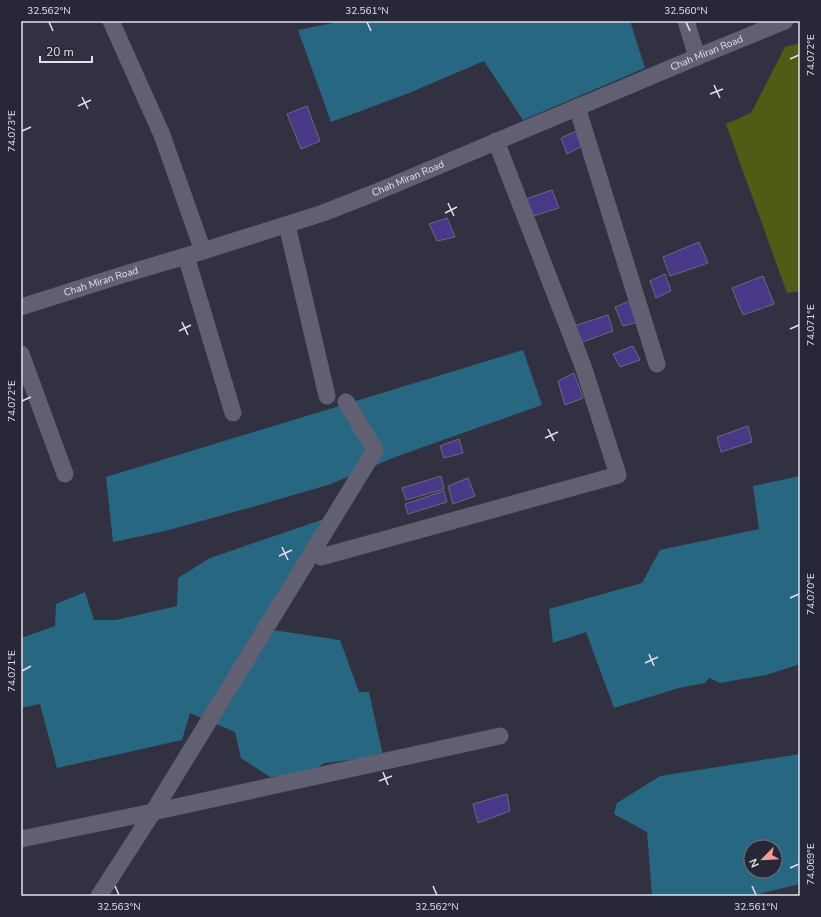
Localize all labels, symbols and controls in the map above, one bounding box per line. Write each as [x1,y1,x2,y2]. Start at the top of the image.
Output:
text: 32.562°N [27,4,71,18]
text: 32.561°N [345,4,389,18]
text: 32.560°N [664,4,708,18]
street label: Chah Miran Road [668,32,745,74]
text: 74.072°E [804,34,818,76]
scale bar [40,38,92,64]
text: 20 m [46,44,74,60]
text: 74.073°E [5,110,19,152]
street label: Chah Miran Road [370,157,447,200]
street label: Chah Miran Road [62,263,140,300]
text: 74.071°E [804,304,818,346]
text: 74.072°E [5,380,19,422]
text: 74.070°E [804,573,818,615]
text: 74.071°E [5,650,19,692]
north arrow [743,839,783,879]
text: 74.069°E [804,843,818,885]
text: N [746,856,763,870]
text: 32.563°N [97,900,141,914]
text: 32.562°N [415,900,459,914]
text: 32.561°N [734,900,778,914]

